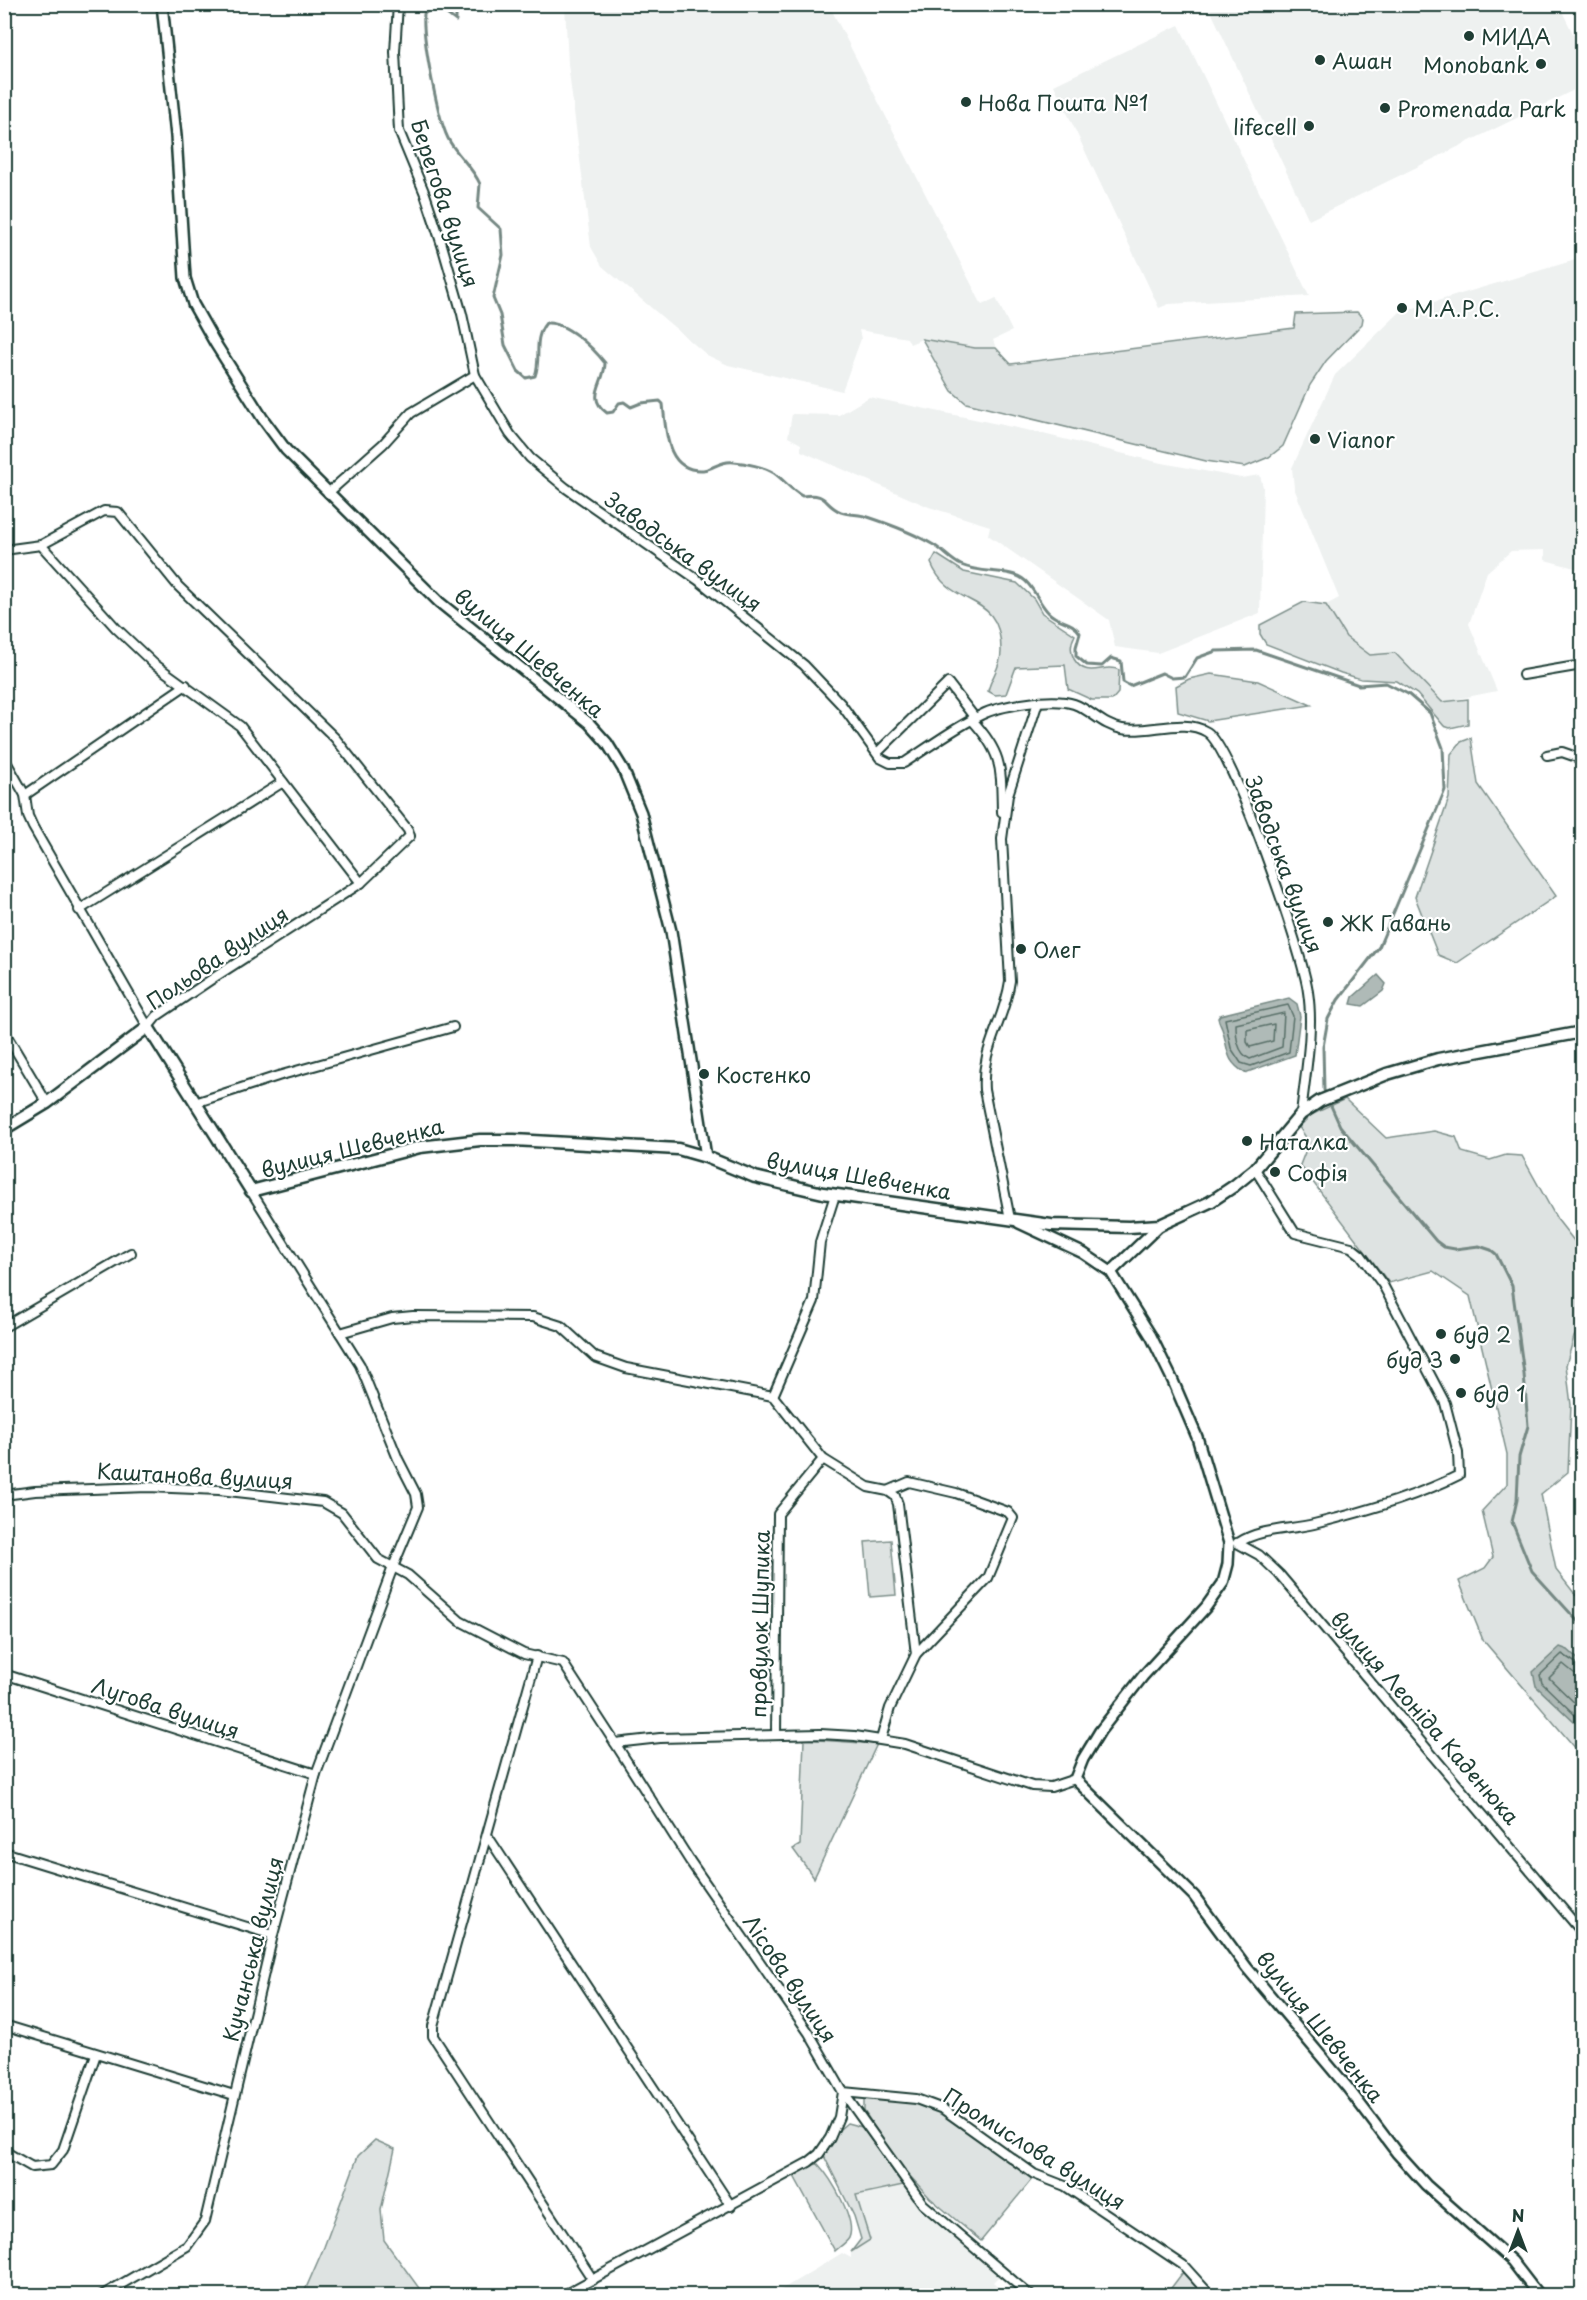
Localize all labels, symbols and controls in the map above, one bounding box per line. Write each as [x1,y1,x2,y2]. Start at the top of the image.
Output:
place label: МИДА [1481,20,1551,52]
marker: МИДА [1462,29,1476,43]
place label: Ашан [1332,44,1393,76]
place label: Monobank [1423,48,1529,80]
marker: Ашан [1313,53,1327,67]
marker: Monobank [1534,57,1548,71]
place label: Нова Пошта №1 [978,86,1148,118]
place label: Promenada Park [1397,92,1566,124]
marker: Нова Пошта №1 [959,95,973,109]
marker: Promenada Park [1378,101,1392,115]
place label: lifecell [1233,110,1297,142]
street label: Берегова вулиця [404,115,488,291]
marker: lifecell [1302,119,1316,133]
place label: М.А.Р.С. [1414,292,1500,324]
marker: М.А.Р.С. [1395,301,1409,315]
place label: Vianor [1327,423,1395,455]
marker: Vianor [1308,432,1322,446]
street label: Заводська вулиця [599,483,769,619]
street label: вулиця Шевченка [448,580,612,724]
street label: Заводська вулиця [1238,771,1332,957]
street label: Польова вулиця [140,898,294,1016]
place label: ЖК Гавань [1340,906,1451,938]
marker: ЖК Гавань [1321,915,1335,929]
place label: Олег [1033,933,1081,965]
marker: Олег [1014,942,1028,956]
place label: Костенко [716,1058,811,1090]
marker: Костенко [697,1067,711,1081]
street label: вулиця Шевченка [257,1109,447,1185]
place label: Наталка [1259,1125,1348,1157]
marker: Наталка [1240,1134,1254,1148]
street label: вулиця Шевченка [764,1143,954,1207]
place label: Софія [1287,1156,1348,1188]
marker: Софія [1268,1165,1282,1179]
place label: буд 2 [1453,1318,1511,1350]
marker: буд 2 [1434,1327,1448,1341]
place label: буд 3 [1386,1343,1443,1375]
marker: буд 3 [1448,1352,1462,1366]
place label: буд 1 [1473,1377,1526,1409]
marker: буд 1 [1454,1386,1468,1400]
street label: Каштанова вулиця [96,1454,294,1496]
street label: провулок Шупика [741,1529,777,1718]
street label: вулиця Леоніда Каденюка [1324,1603,1528,1831]
street label: Лугова вулиця [88,1668,244,1746]
street label: Кучанська вулиця [214,1853,290,2045]
street label: Лісова вулиця [736,1907,846,2049]
street label: вулиця Шевченка [1250,1943,1392,2109]
street label: Промислова вулиця [938,2079,1132,2217]
north arrow [1488,2201,1548,2261]
text: N [1512,2203,1524,2227]

